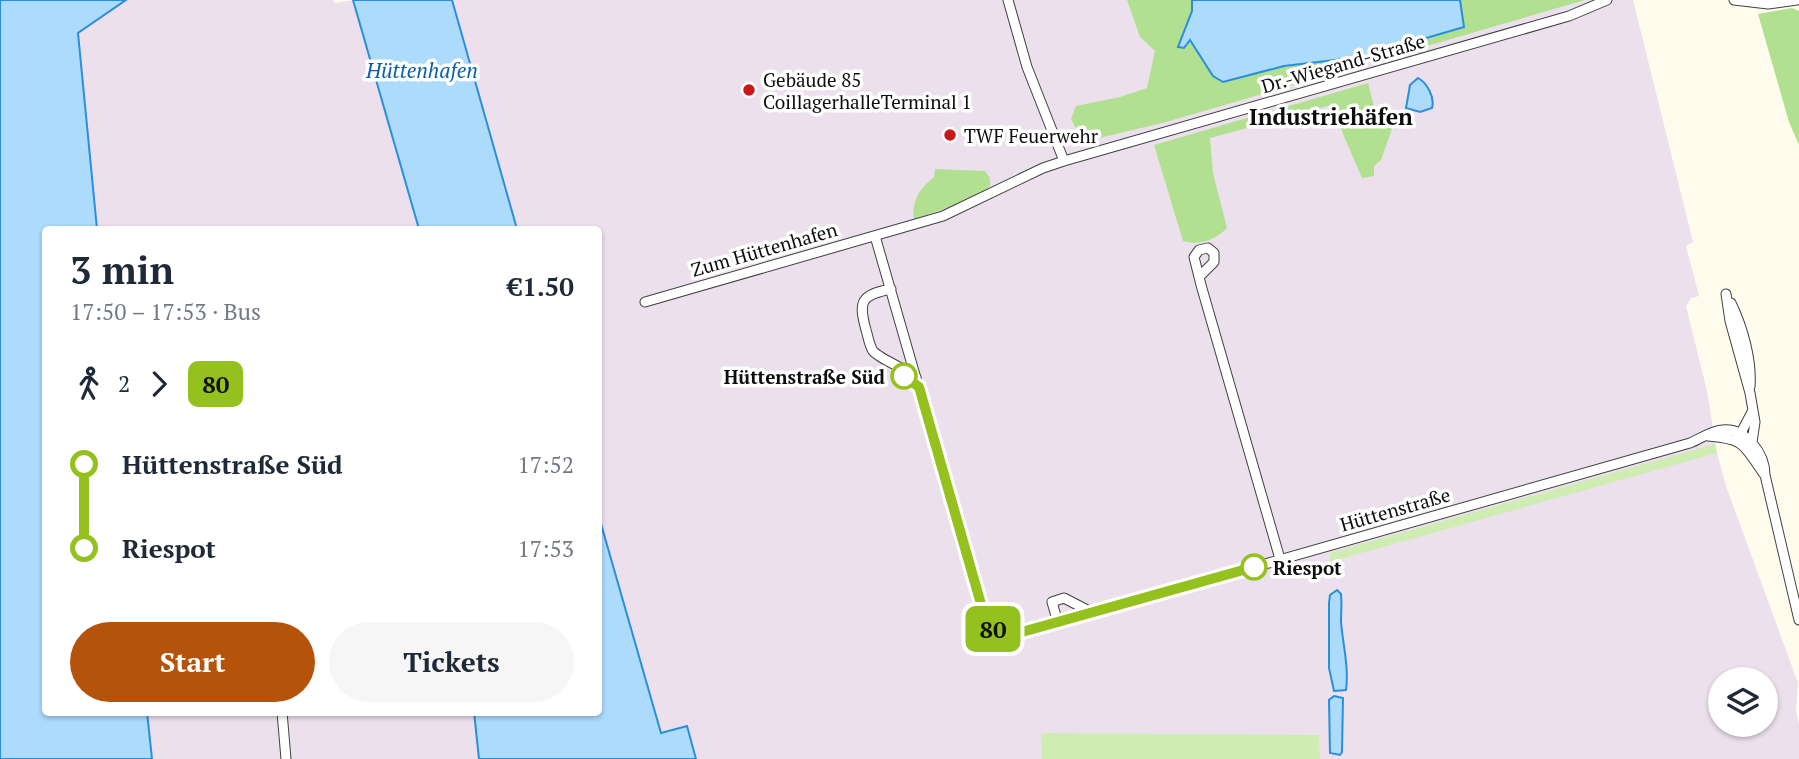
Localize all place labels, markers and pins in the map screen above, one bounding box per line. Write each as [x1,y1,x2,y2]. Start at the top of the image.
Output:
place label: Gebäude 85 CoillagerhalleTerminal 1 [763,67,972,114]
marker: Gebäude 85 CoillagerhalleTerminal 1 [741,82,757,98]
place label: TWF Feuerwehr [964,123,1099,148]
marker: TWF Feuerwehr [942,127,958,143]
marker: Hüttenstraße Süd [891,363,917,389]
place label: Hüttenstraße Süd [724,364,886,389]
marker: Riespot [1241,554,1267,580]
place label: Riespot [1273,555,1342,580]

